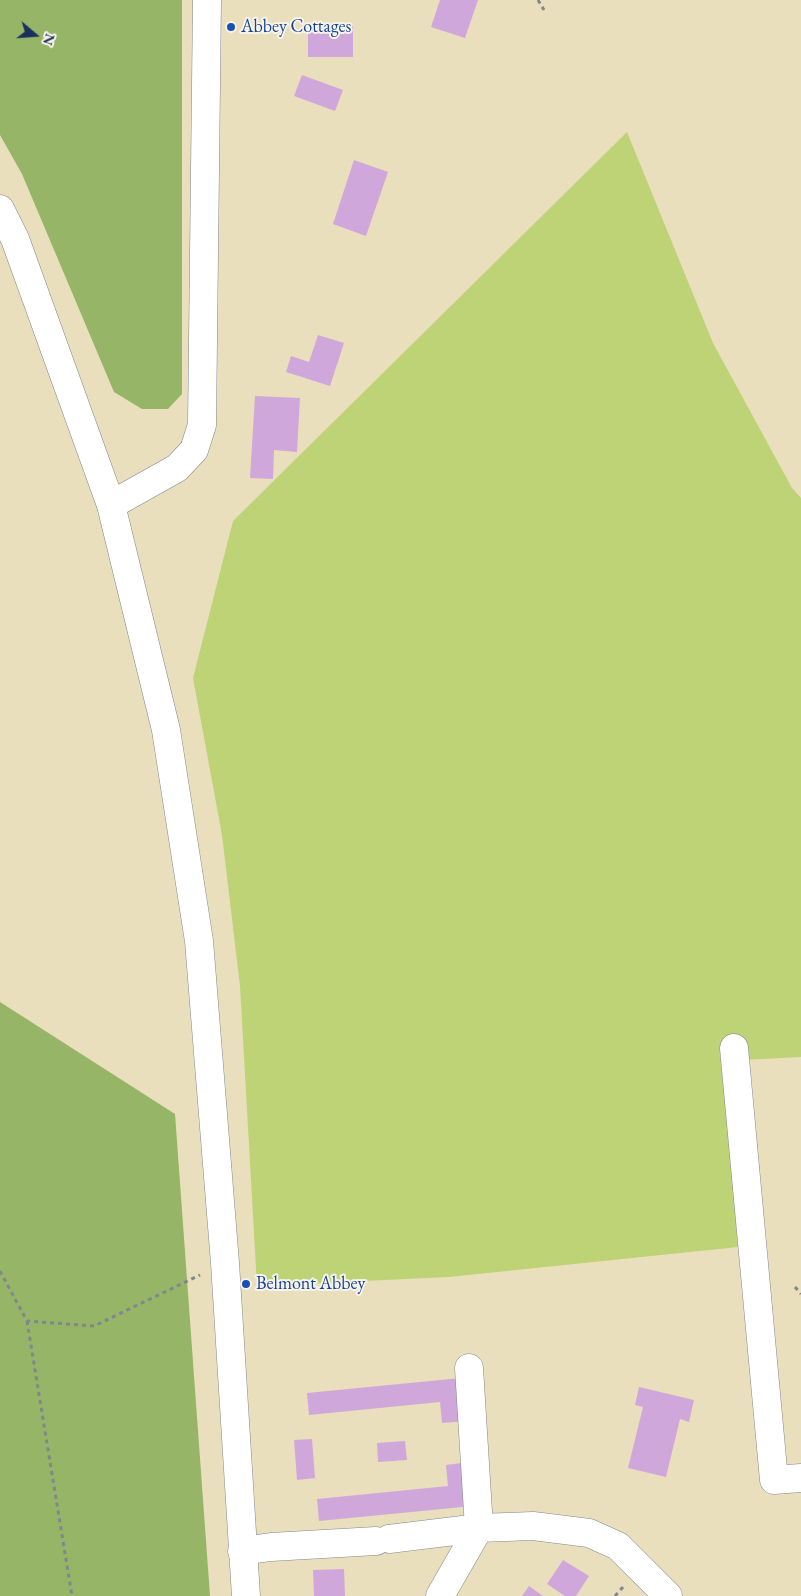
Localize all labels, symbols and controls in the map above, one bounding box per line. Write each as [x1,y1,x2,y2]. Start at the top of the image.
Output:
north arrow [10,10,60,60]
place label: Abbey Cottages [241,16,351,38]
marker: Abbey Cottages [225,21,237,33]
text: N [39,31,60,48]
place label: Belmont Abbey [256,1273,365,1295]
marker: Belmont Abbey [240,1278,252,1290]

